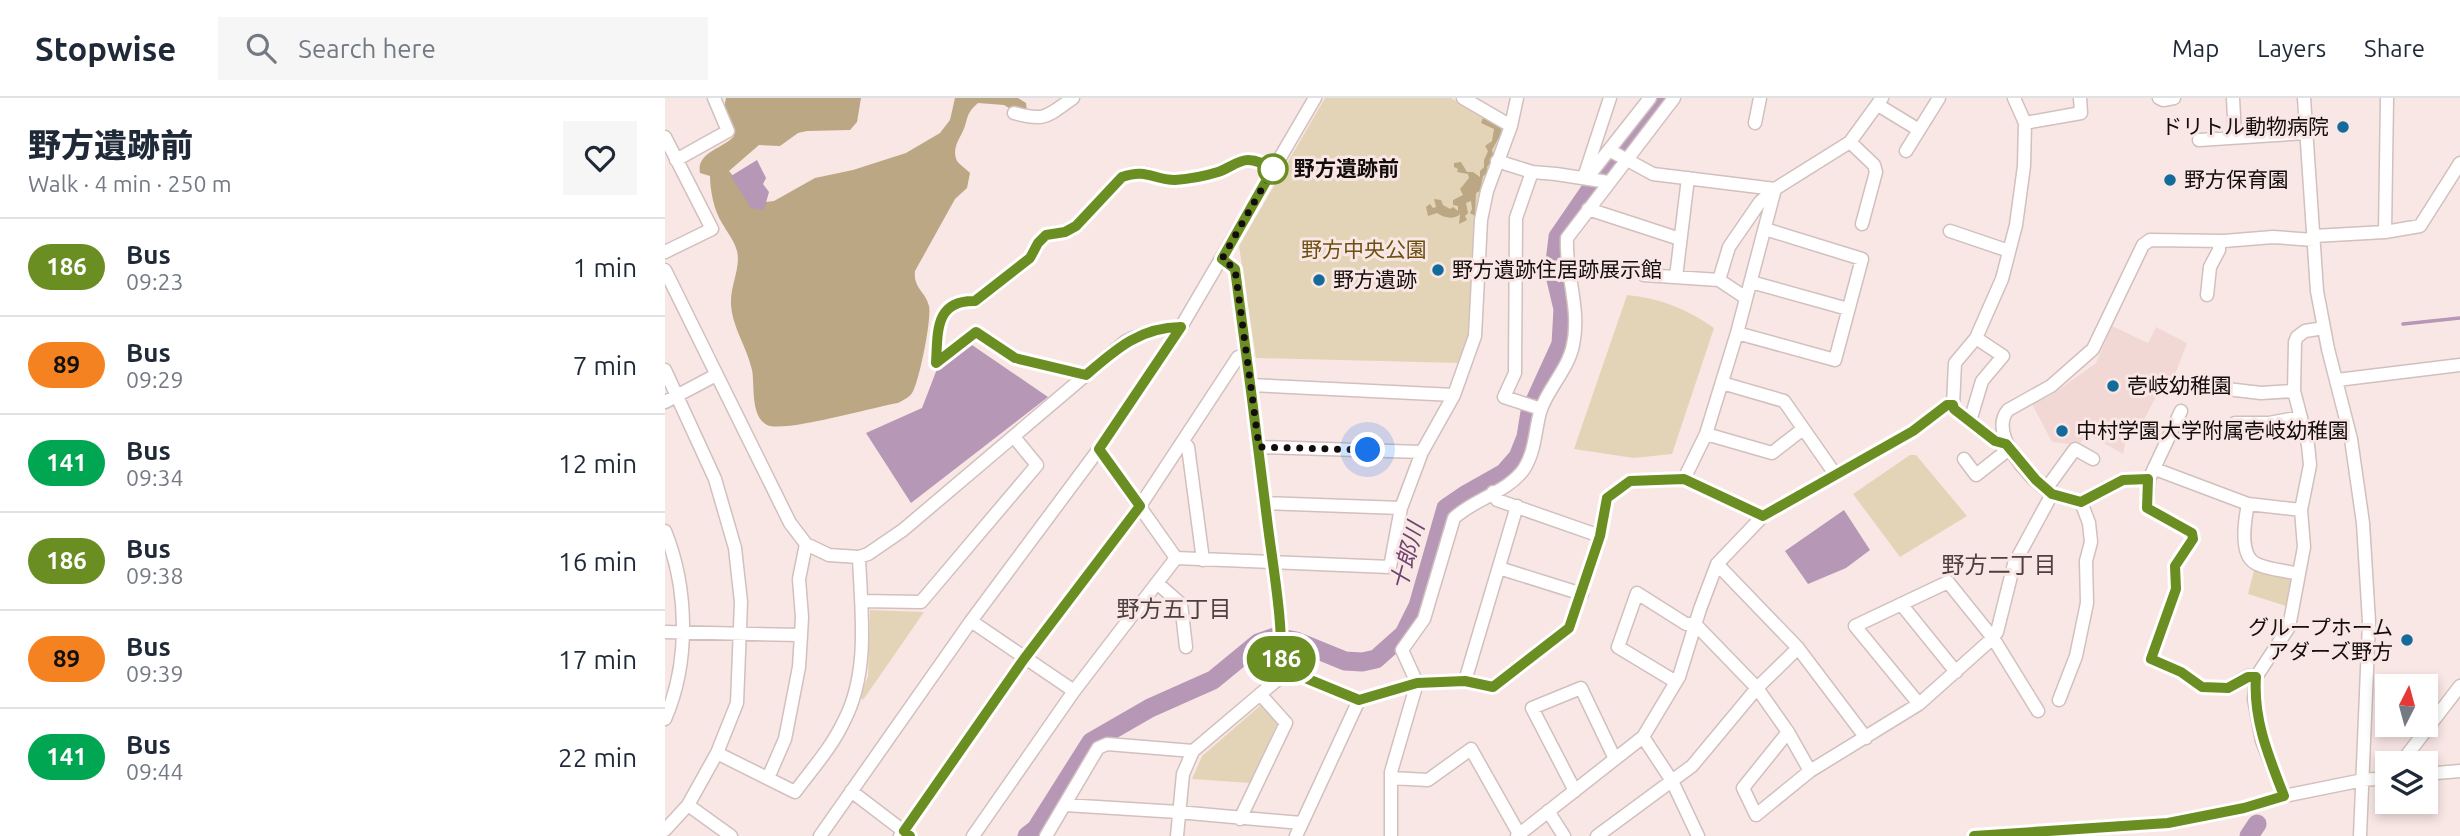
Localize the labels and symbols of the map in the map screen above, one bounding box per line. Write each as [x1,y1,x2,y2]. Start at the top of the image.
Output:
place label: ドリトル動物病院 [2161,114,2329,138]
marker: ドリトル動物病院 [2335,119,2351,135]
marker: 野方遺跡前 [1258,154,1288,184]
place label: 野方遺跡前 [1294,156,1399,180]
place label: 野方保育園 [2184,167,2289,191]
marker: 野方保育園 [2162,172,2178,188]
park label: 野方中央公園 [1301,237,1427,261]
place label: 野方遺跡住居跡展示館 [1452,257,1662,281]
marker: 野方遺跡住居跡展示館 [1430,262,1446,278]
place label: 野方遺跡 [1333,267,1417,291]
marker: 野方遺跡 [1311,272,1327,288]
place label: 壱岐幼稚園 [2127,373,2232,397]
marker: 壱岐幼稚園 [2105,378,2121,394]
place label: 中村学園大学附属壱岐幼稚園 [2076,418,2349,442]
marker: 中村学園大学附属壱岐幼稚園 [2054,423,2070,439]
your location [1350,432,1385,467]
water label: 十郎川 [1385,516,1429,592]
district label: 野方二丁目 [1942,552,2057,577]
district label: 野方五丁目 [1117,596,1232,621]
place label: グループホーム アダーズ野方 [2248,615,2393,663]
marker: グループホーム アダーズ野方 [2399,632,2415,648]
line badge: 186 [1241,636,1321,682]
north arrow [2375,674,2438,737]

